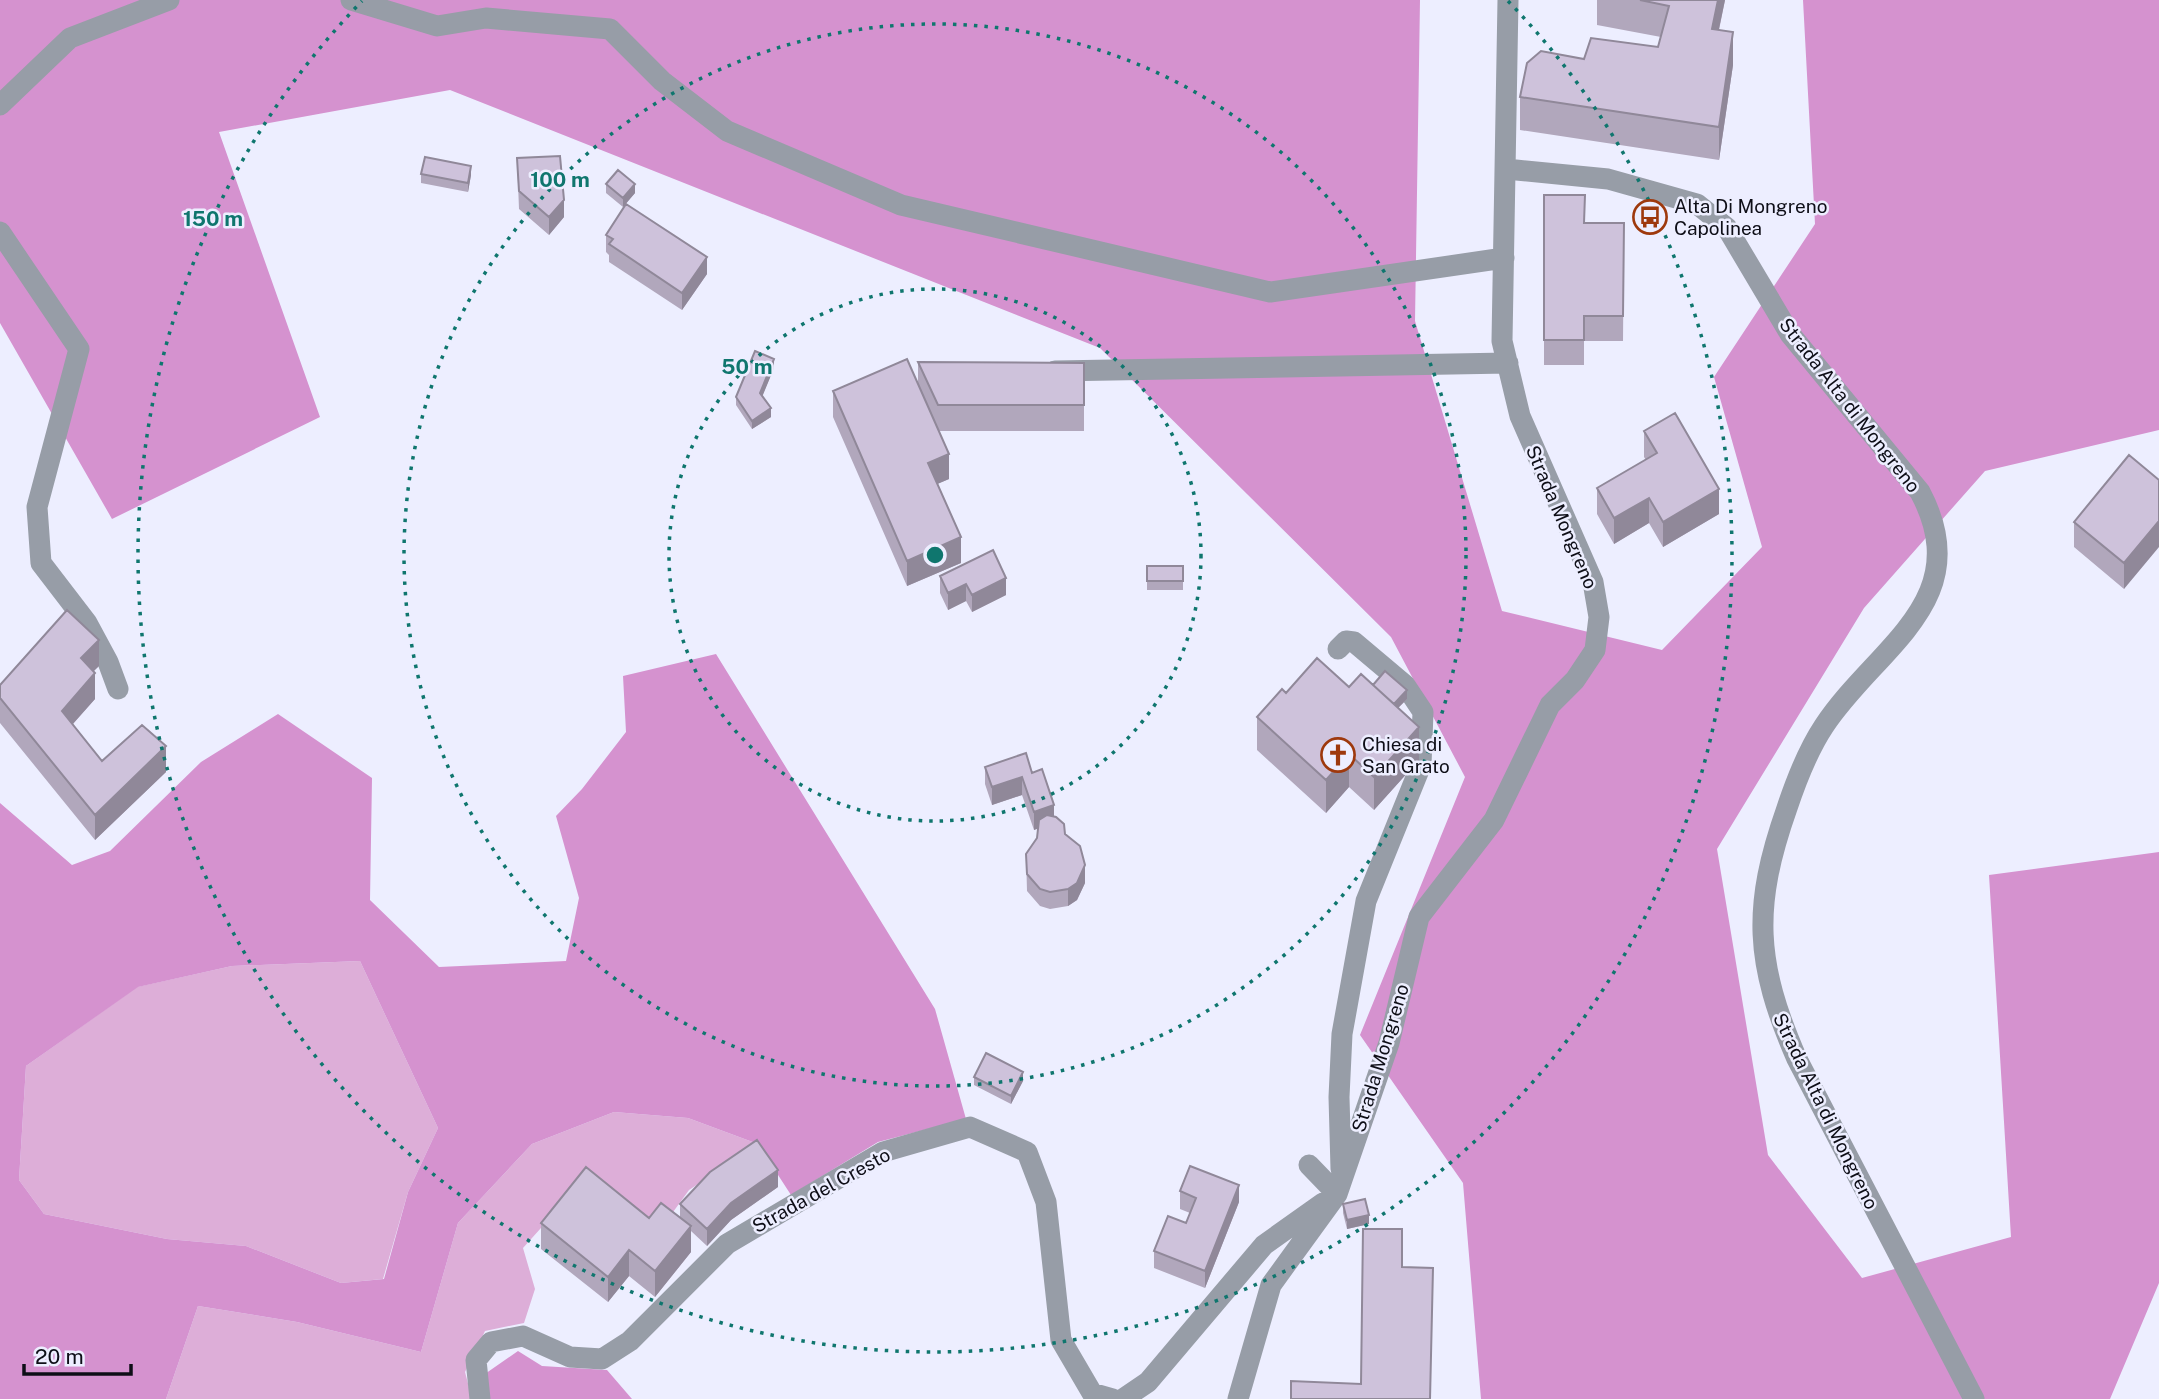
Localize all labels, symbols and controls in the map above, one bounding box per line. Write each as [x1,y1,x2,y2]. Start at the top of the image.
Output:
text: 100 m [530,167,590,192]
place label: Alta Di Mongreno Capolinea [1674,195,1827,239]
bus stop icon: Alta Di Mongreno Capolinea [1631,198,1669,236]
text: 150 m [183,206,243,231]
street label: Strada Alta di Mongreno [1775,313,1925,497]
text: 50 m [721,354,773,379]
street label: Strada Mongreno [1522,442,1602,592]
centre of rings [923,543,947,567]
place label: Chiesa di San Grato [1362,733,1450,777]
church icon: Chiesa di San Grato [1319,736,1357,774]
street label: Strada Mongreno [1347,981,1413,1135]
street label: Strada Alta di Mongreno [1769,1009,1883,1213]
street label: Strada del Cresto [748,1143,894,1237]
scale bar [24,1332,131,1376]
text: 20 m [35,1344,84,1369]

